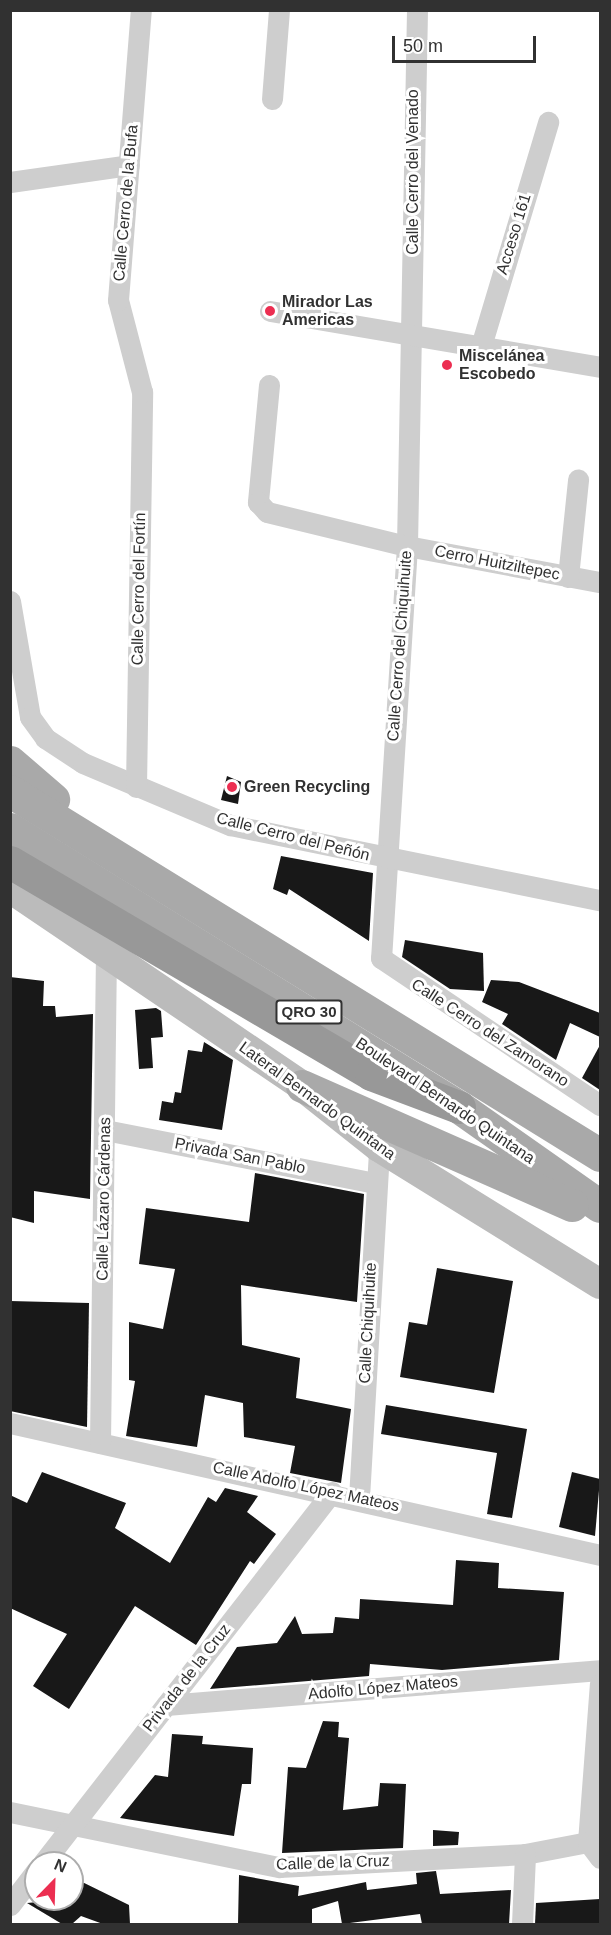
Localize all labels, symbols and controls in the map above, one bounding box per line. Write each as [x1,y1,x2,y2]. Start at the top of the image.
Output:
scale bar [395,24,539,62]
text: 50 m [403,36,443,56]
street label: Calle Cerro del Venado [403,89,423,255]
street label: Calle Cerro de la Bufa [110,124,142,282]
street label: Acceso 161 [493,191,535,277]
place label: Mirador Las Americas [282,292,373,330]
marker: Mirador Las Americas [263,304,277,318]
place label: Miscelánea Escobedo [459,346,544,384]
marker: Miscelánea Escobedo [440,358,454,372]
street label: Calle Cerro del Fortín [128,512,150,666]
street label: Cerro Huitziltepec [433,541,561,585]
street label: Calle Cerro del Chiquihuite [384,550,416,742]
place label: Green Recycling [244,777,370,797]
marker: Green Recycling [225,780,239,794]
street label: Calle Cerro del Peñón [214,809,372,865]
street label: Calle Cerro del Zamorano [408,975,572,1091]
road number: QRO 30 [274,1000,344,1024]
street label: Boulevard Bernardo Quintana [352,1034,538,1168]
street label: Lateral Bernardo Quintana [235,1038,399,1164]
street label: Calle Lázaro Cárdenas [93,1117,115,1281]
street label: Privada San Pablo [173,1134,307,1178]
street label: Calle Chiquihuite [355,1262,381,1384]
street label: Calle Adolfo López Mateos [210,1458,402,1516]
street label: Privada de la Cruz [139,1620,235,1736]
street label: Adolfo López Mateos [307,1672,459,1704]
north arrow [24,1851,84,1911]
street label: Calle de la Cruz [276,1851,390,1875]
text: N [52,1856,69,1876]

